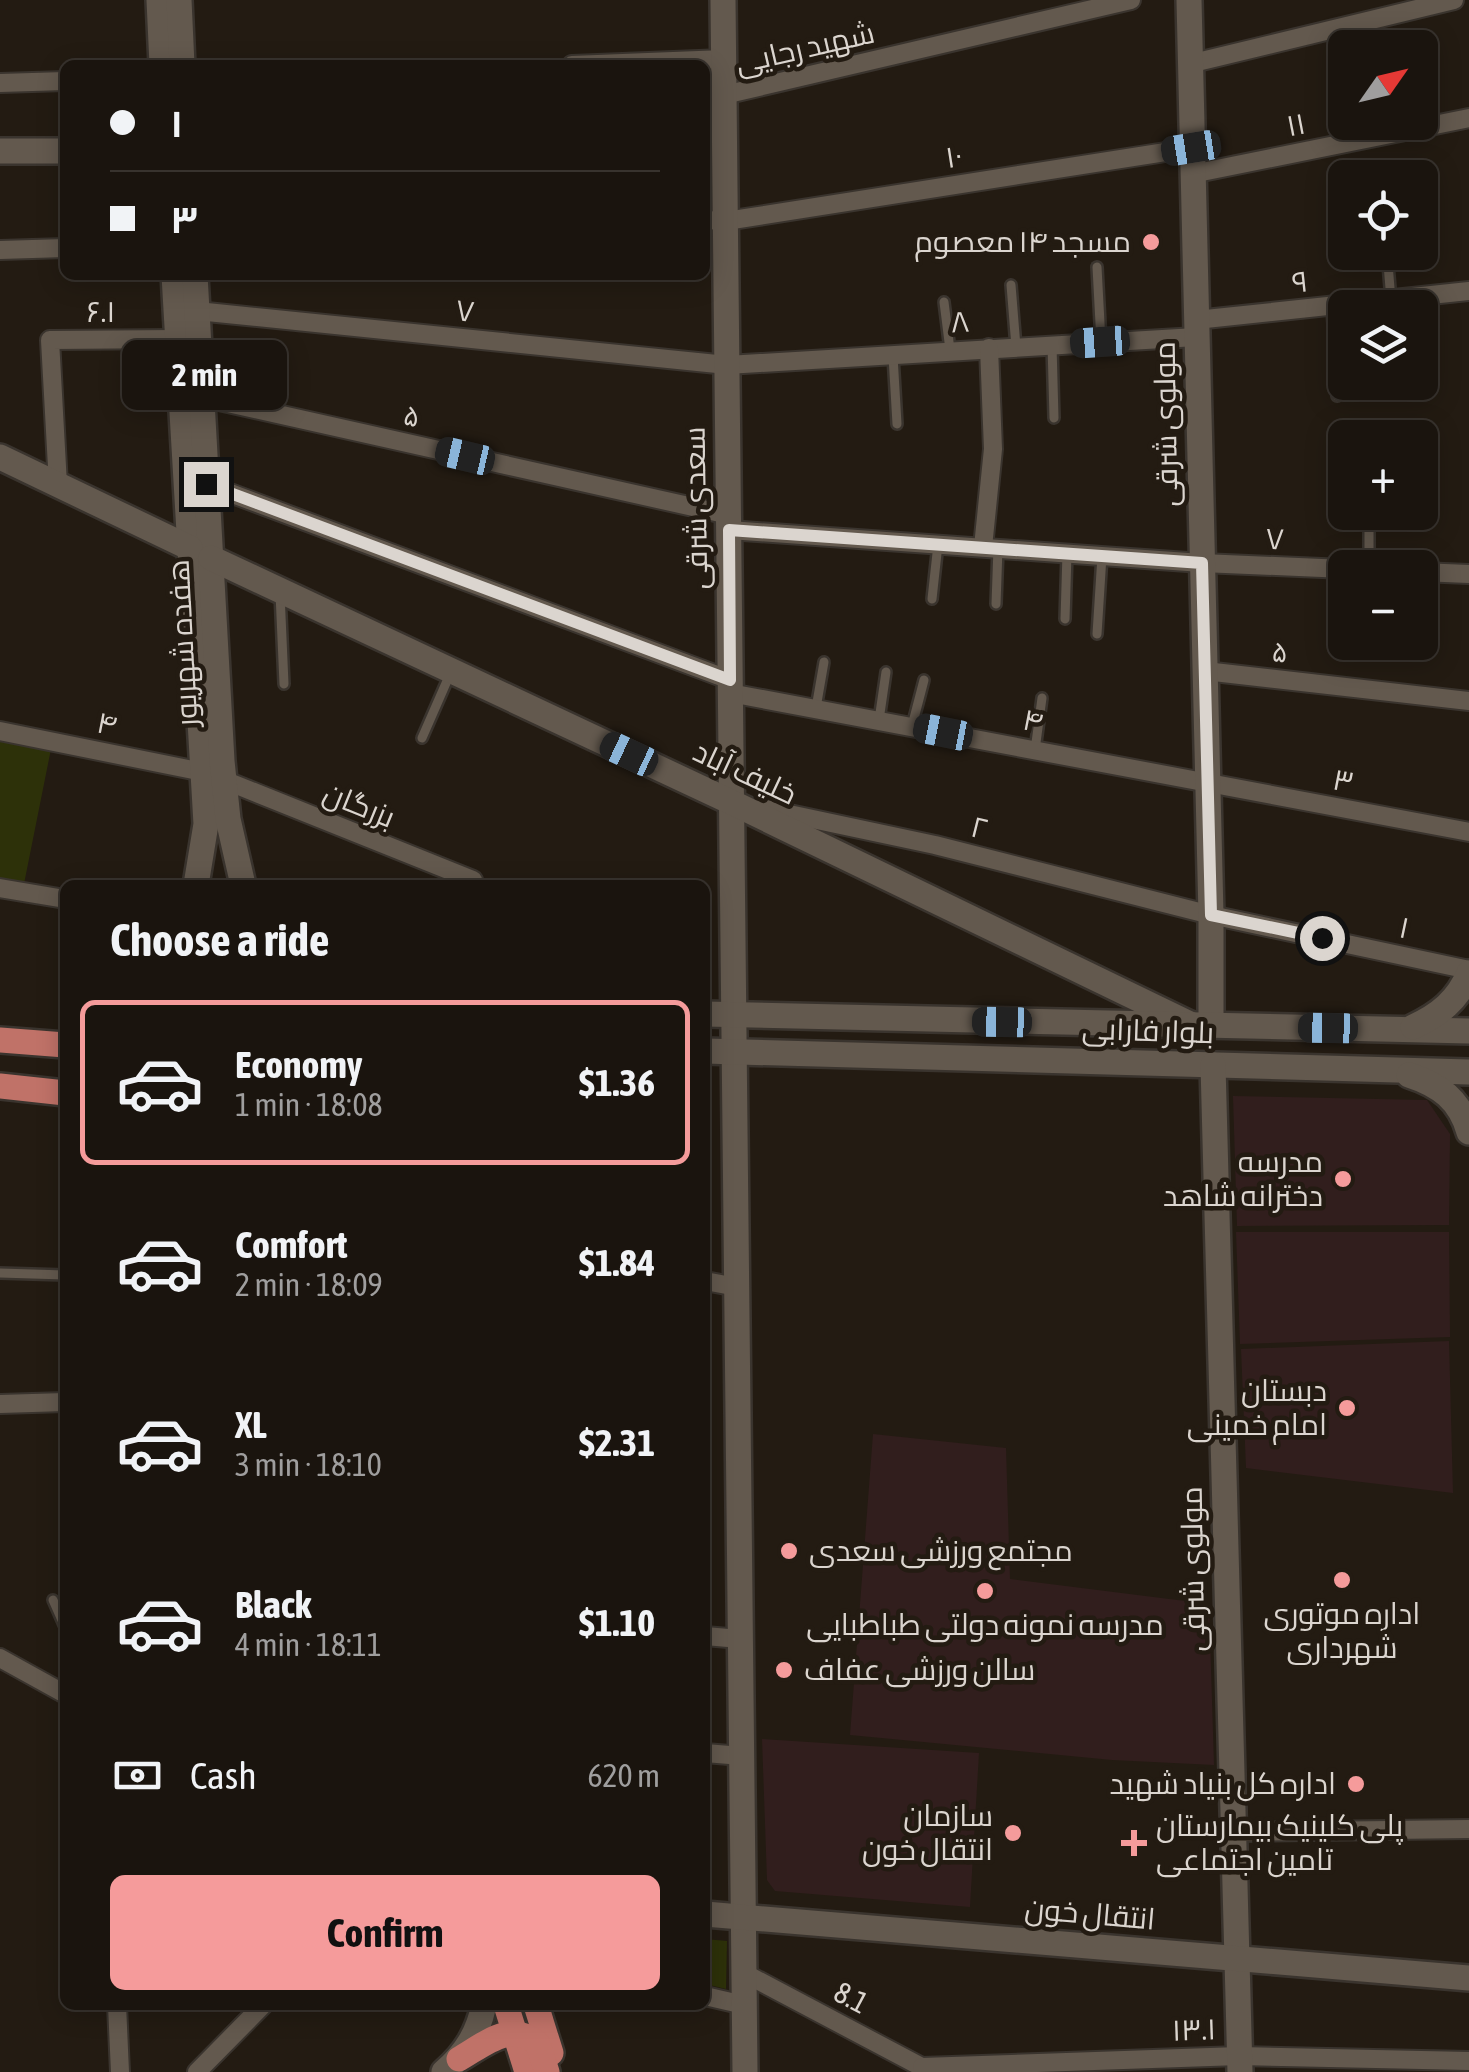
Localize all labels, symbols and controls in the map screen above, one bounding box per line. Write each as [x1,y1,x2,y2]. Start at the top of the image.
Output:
street label: شهید رجایی [732,15,878,81]
north arrow [1328,30,1438,140]
map controls [1328,30,1438,660]
text: ۱ [170,102,183,145]
street label: ۱۱ [1283,106,1308,142]
car [1159,128,1223,168]
street label: ۱۰ [943,138,965,174]
button: locate [1328,160,1438,270]
text: ۳ [170,198,199,241]
place label: مسجد ۱۴ معصوم [914,224,1131,262]
marker: مسجد ۱۴ معصوم [1140,231,1162,253]
street label: ۹ [1290,263,1309,299]
button: layers [1328,290,1438,400]
street label: ۷ [454,292,476,328]
street label: ۶.۱ [87,294,115,328]
street label: ۸ [950,304,970,338]
car [1069,325,1131,359]
callout: 2 min [124,339,288,409]
street label: مولوی شرقی [1147,341,1185,507]
text: 2 min [172,356,237,393]
street label: ۵ [400,397,424,433]
button: + [1328,420,1438,530]
street label: سعدی شرقی [677,426,715,590]
car [432,435,498,477]
route end [184,462,229,507]
street label: ۷ [1265,521,1285,555]
button: − [1328,550,1438,660]
street label: هفده شهریور [161,558,205,730]
street label: ۵ [1270,633,1290,669]
street label: ۴ [1020,701,1046,739]
street label: ۴ [94,704,120,742]
car [911,712,975,752]
car [595,728,663,780]
street label: خلیف آباد [688,733,802,811]
street label: ۳ [1330,761,1356,799]
street label: بزرگان [318,774,400,835]
street label: ۲ [967,809,991,845]
street label: ۱ [1396,909,1412,945]
text: Choose a ride [110,914,329,966]
route start [1300,916,1345,961]
car [972,1006,1032,1038]
street label: بلوار فارابی [1081,1011,1215,1051]
car [1298,1012,1358,1044]
icon: car [115,1038,205,1128]
text: Economy [235,1043,362,1086]
text: $1.36 [579,1061,655,1104]
text: 1 min · 18:08 [235,1086,382,1123]
place label: مدرسه دخترانه شاهد [1163,1144,1323,1213]
marker: مدرسه دخترانه شاهد [1332,1168,1354,1190]
icon: car [115,1218,205,1308]
text: Comfort [235,1223,347,1266]
text: $1.84 [579,1241,655,1284]
text: 2 min · 18:09 [235,1266,382,1303]
place label: دبستان امام خمینی [1187,1373,1327,1445]
marker: دبستان امام خمینی [1336,1397,1358,1419]
icon: car [115,1398,205,1488]
text: XL [235,1403,267,1446]
text: $2.31 [579,1421,655,1464]
text: 3 min · 18:10 [235,1446,382,1483]
street label: مولوی شرقی [1174,1486,1212,1652]
place label: مجتمع ورزشی سعدی [809,1533,1073,1571]
marker: مجتمع ورزشی سعدی [778,1540,800,1562]
marker: اداره موتوری شهرداری [1331,1569,1353,1591]
icon: car [115,1578,205,1668]
marker: مدرسه نمونه دولتی طباطبایی [974,1580,996,1602]
text: Black [235,1583,312,1626]
place label: اداره موتوری شهرداری [1264,1596,1420,1666]
text: $1.10 [579,1601,655,1644]
place label: مدرسه نمونه دولتی طباطبایی [806,1607,1164,1643]
text: 4 min · 18:11 [235,1626,382,1663]
place label: سالن ورزشی عفاف [804,1652,1035,1688]
marker: سالن ورزشی عفاف [773,1659,795,1681]
icon: cash [110,1748,165,1803]
text: Cash [190,1754,257,1797]
text: 620 m [587,1757,660,1794]
place label: اداره کل بنیاد شهید [1109,1766,1336,1802]
marker: اداره کل بنیاد شهید [1345,1773,1367,1795]
place label: سازمان انتقال خون [862,1798,993,1867]
place label: پلی کلینیک بیمارستان تامین اجتماعی [1156,1808,1403,1878]
marker: سازمان انتقال خون [1002,1822,1024,1844]
marker: پلی کلینیک بیمارستان تامین اجتماعی [1121,1830,1147,1856]
button: Confirm [110,1875,660,1990]
street label: انتقال خون [1023,1890,1157,1937]
street label: 8.1 [829,1974,874,2020]
street label: ۱۳.۱ [1171,2011,1217,2047]

